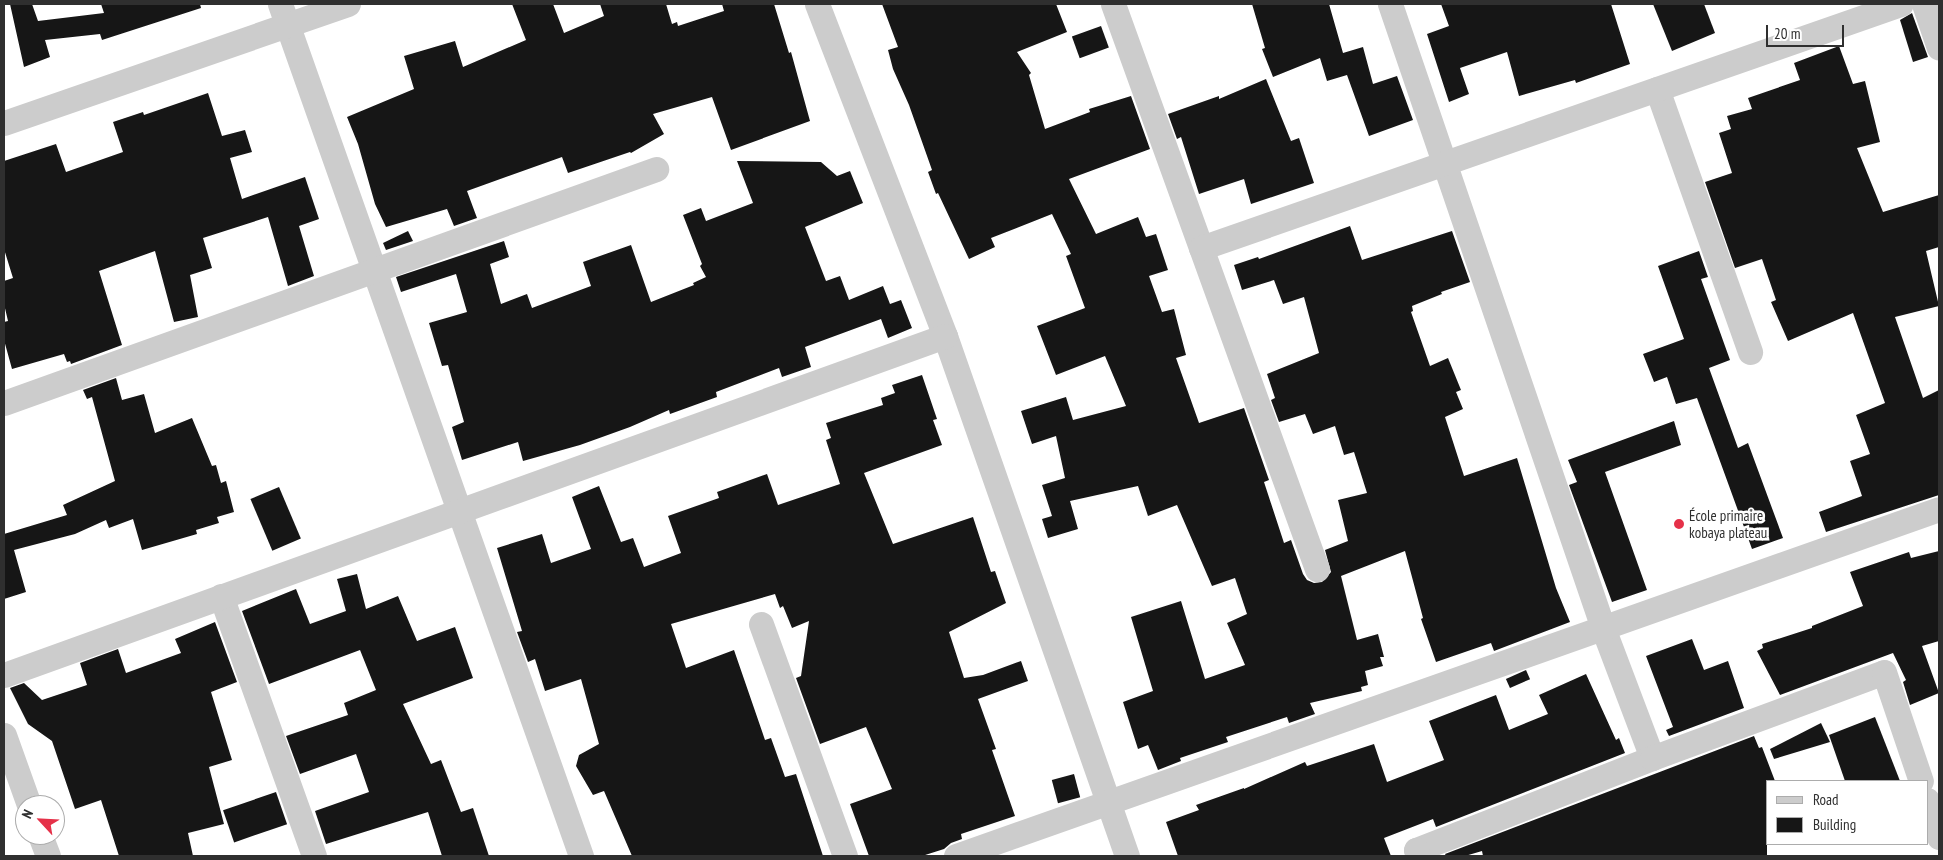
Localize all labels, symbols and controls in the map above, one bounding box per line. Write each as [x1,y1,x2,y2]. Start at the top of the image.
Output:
scale bar [1768,15,1846,47]
text: 20 m [1774,24,1800,43]
place label: École primaire kobaya plateau [1689,506,1767,541]
marker: École primaire kobaya plateau [1673,518,1685,530]
legend [1766,780,1928,845]
text: Road [1813,790,1839,809]
north arrow [15,795,65,845]
text: N [18,807,37,821]
text: Building [1813,815,1856,834]

